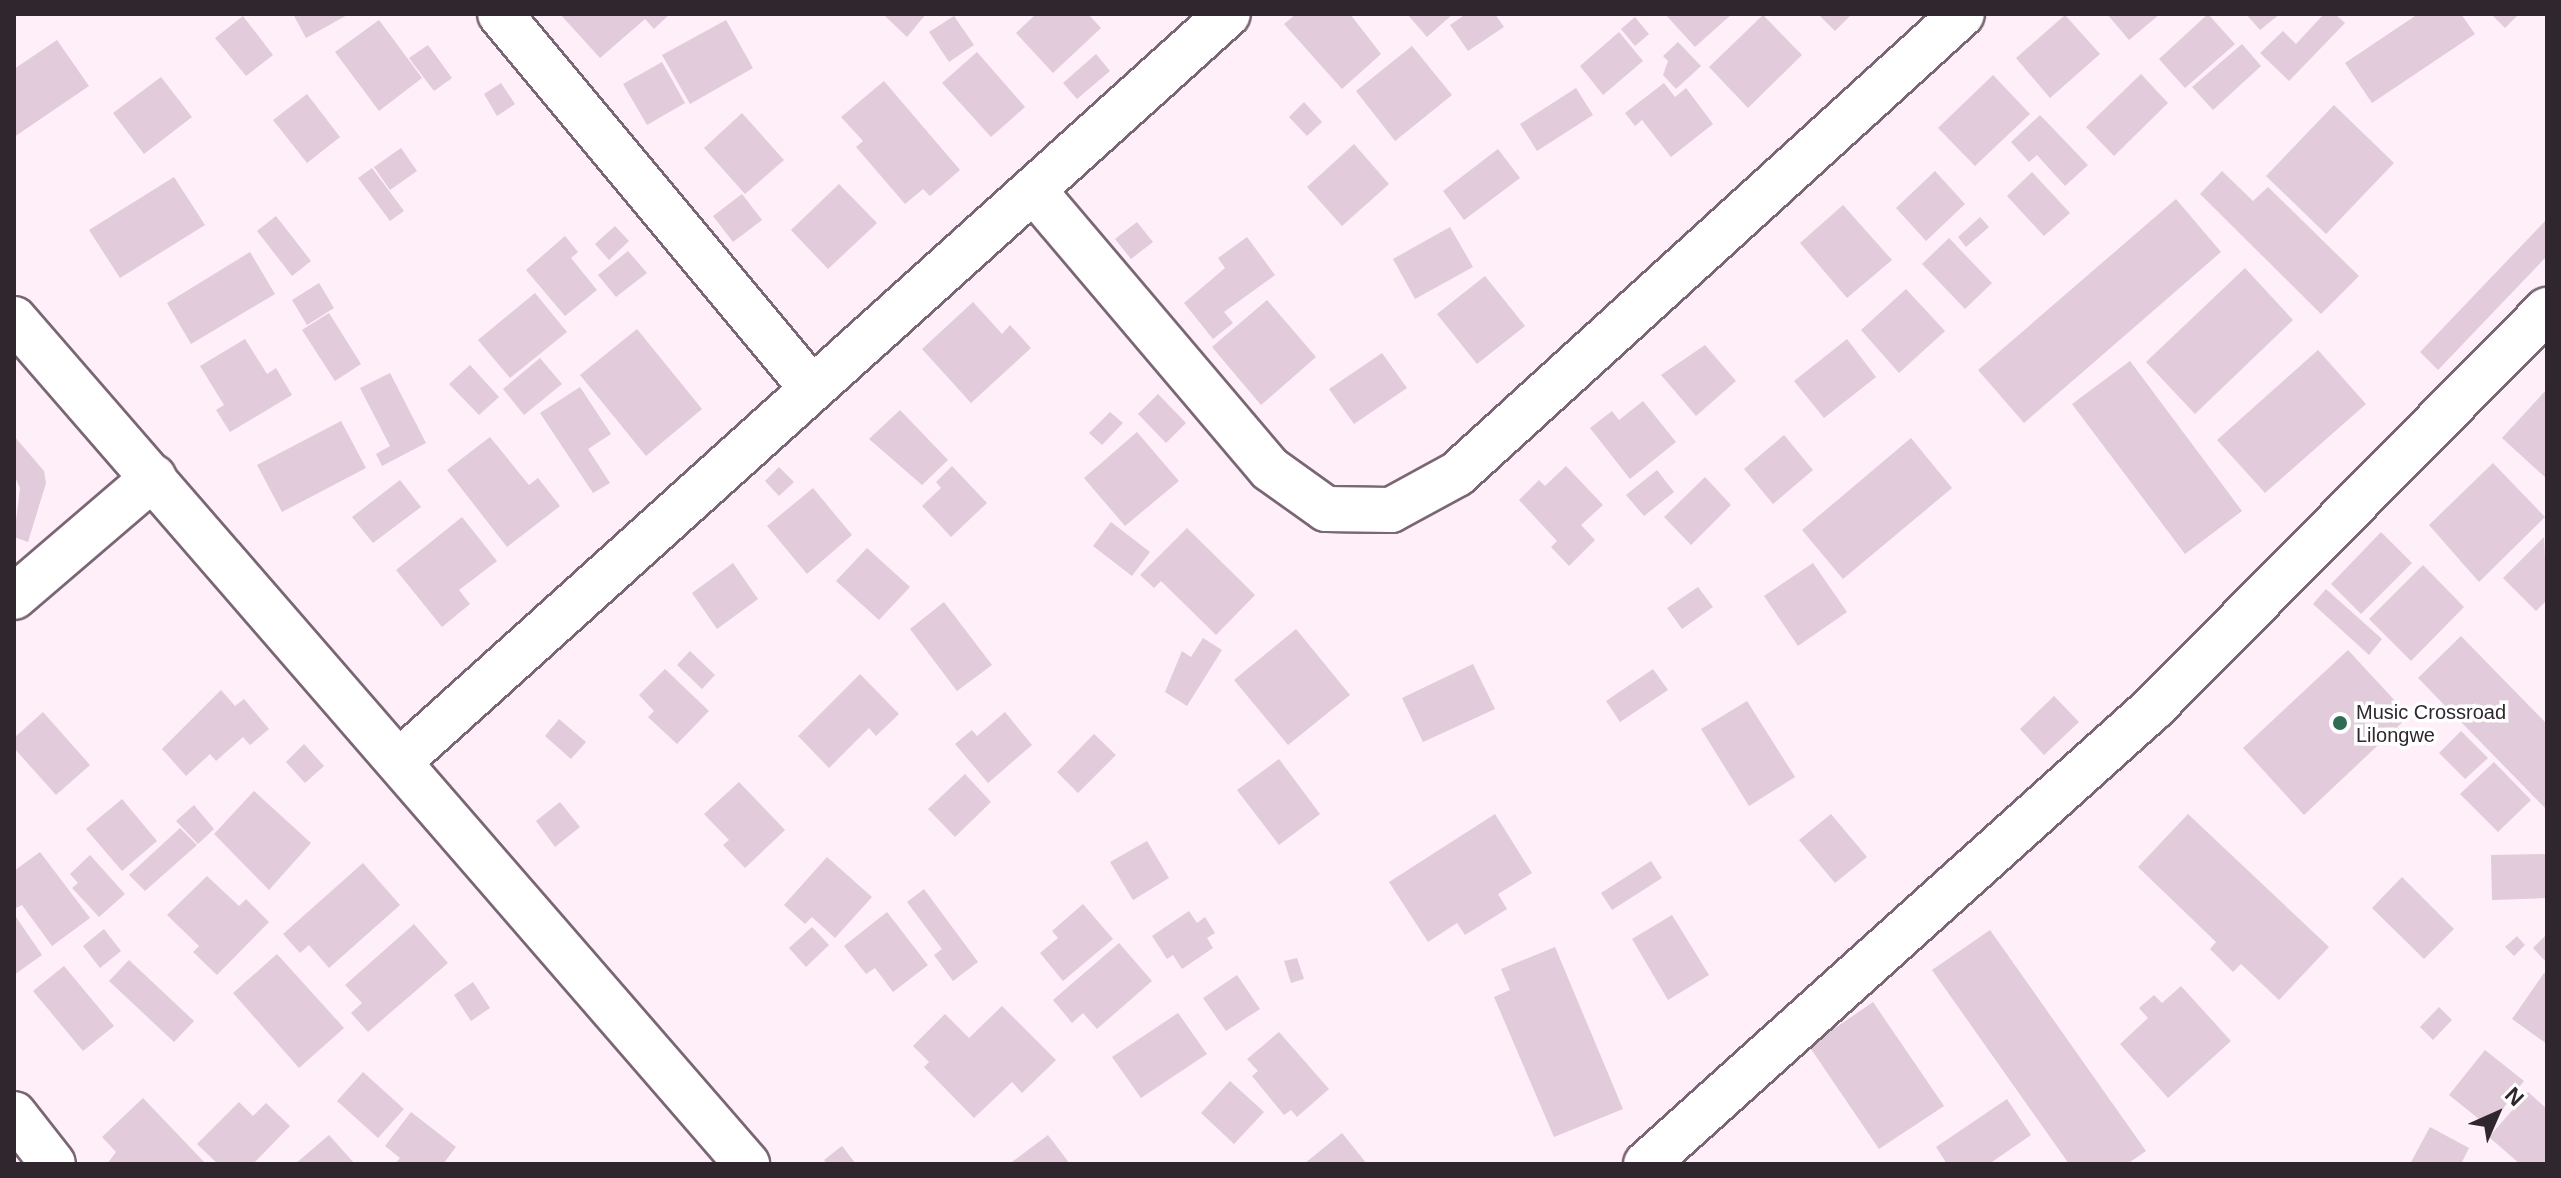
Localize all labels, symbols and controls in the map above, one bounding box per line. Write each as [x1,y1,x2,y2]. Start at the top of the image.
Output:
place label: Music Crossroad Lilongwe [2356,700,2506,747]
marker: Music Crossroad Lilongwe [2331,714,2349,732]
north arrow [2457,1074,2537,1154]
text: N [2500,1082,2529,1111]

